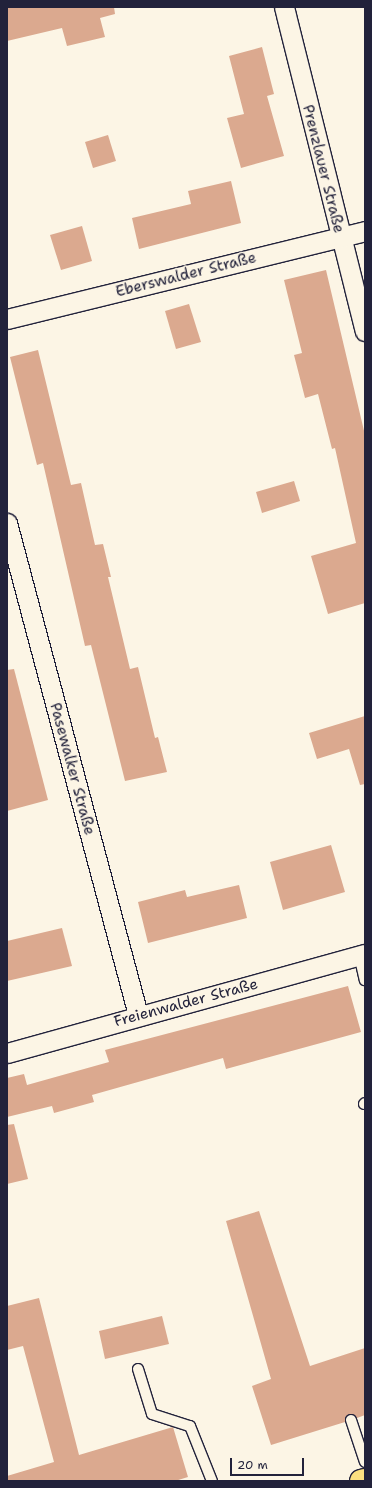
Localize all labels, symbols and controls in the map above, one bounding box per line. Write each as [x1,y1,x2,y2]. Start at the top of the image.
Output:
street label: Prenzlauer Straße [298,103,348,235]
street label: Eberswalder Straße [114,249,258,301]
street label: Pasewalker Straße [46,701,98,837]
street label: Freienwalder Straße [112,975,260,1031]
scale bar [232,1450,306,1476]
text: 20 m [237,1457,268,1473]

